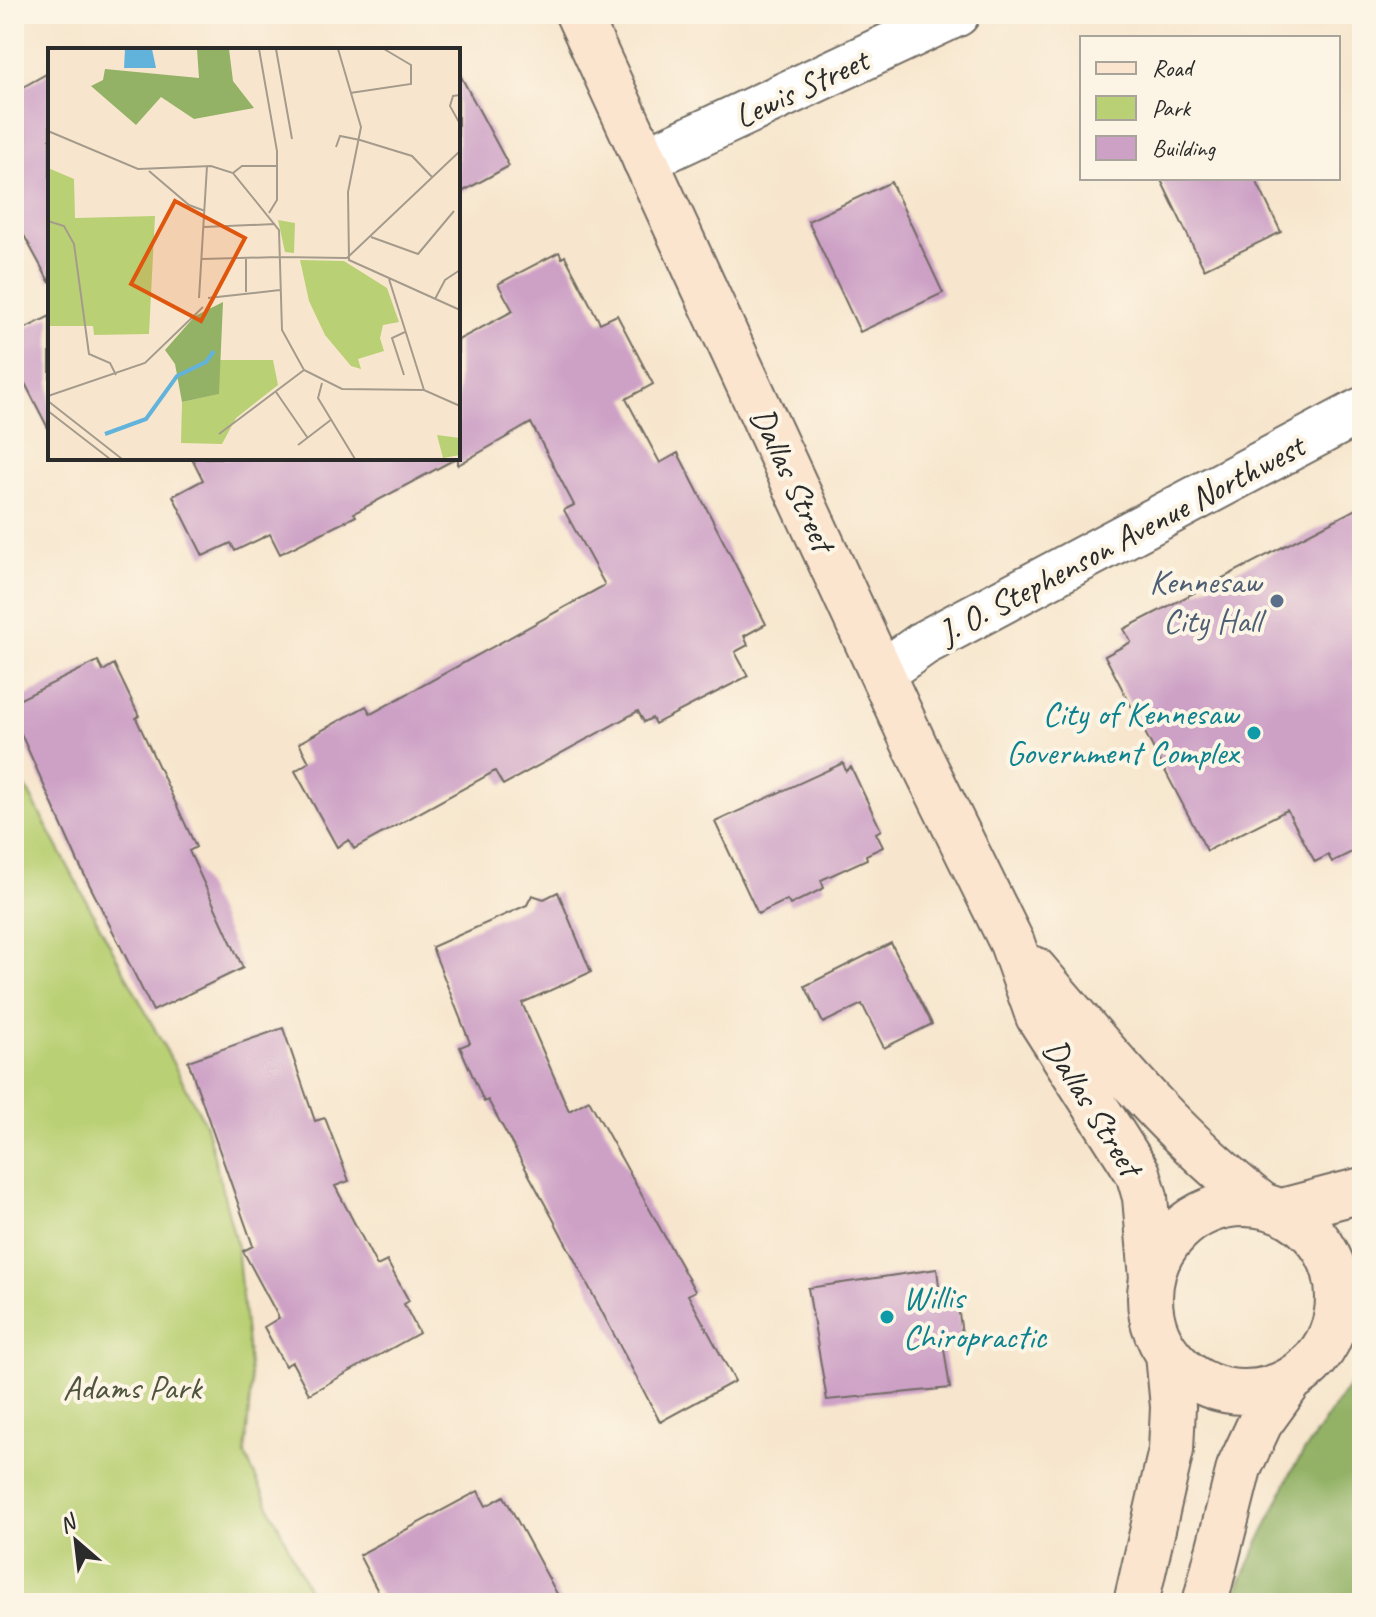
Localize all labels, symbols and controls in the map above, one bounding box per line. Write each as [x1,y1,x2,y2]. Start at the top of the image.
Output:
legend [1080,36,1340,180]
street label: Lewis Street [727,37,878,138]
inset map [48,48,460,460]
text: Road [1152,53,1196,83]
text: Park [1152,93,1192,123]
text: Building [1152,133,1217,163]
street label: Dallas Street [741,400,847,562]
street label: J. O. Stephenson Avenue Northwest [929,423,1314,655]
place label: Kennesaw City Hall [1150,560,1267,642]
marker: Kennesaw City Hall [1268,592,1286,610]
place label: City of Kennesaw Government Complex [1006,692,1240,774]
marker: City of Kennesaw Government Complex [1245,724,1263,742]
street label: Dallas Street [1034,1031,1154,1188]
place label: Willis Chiropractic [903,1276,1048,1358]
marker: Willis Chiropractic [878,1308,896,1326]
park label: Adams Park [63,1366,204,1409]
north arrow [36,1501,116,1581]
text: N [54,1507,83,1540]

